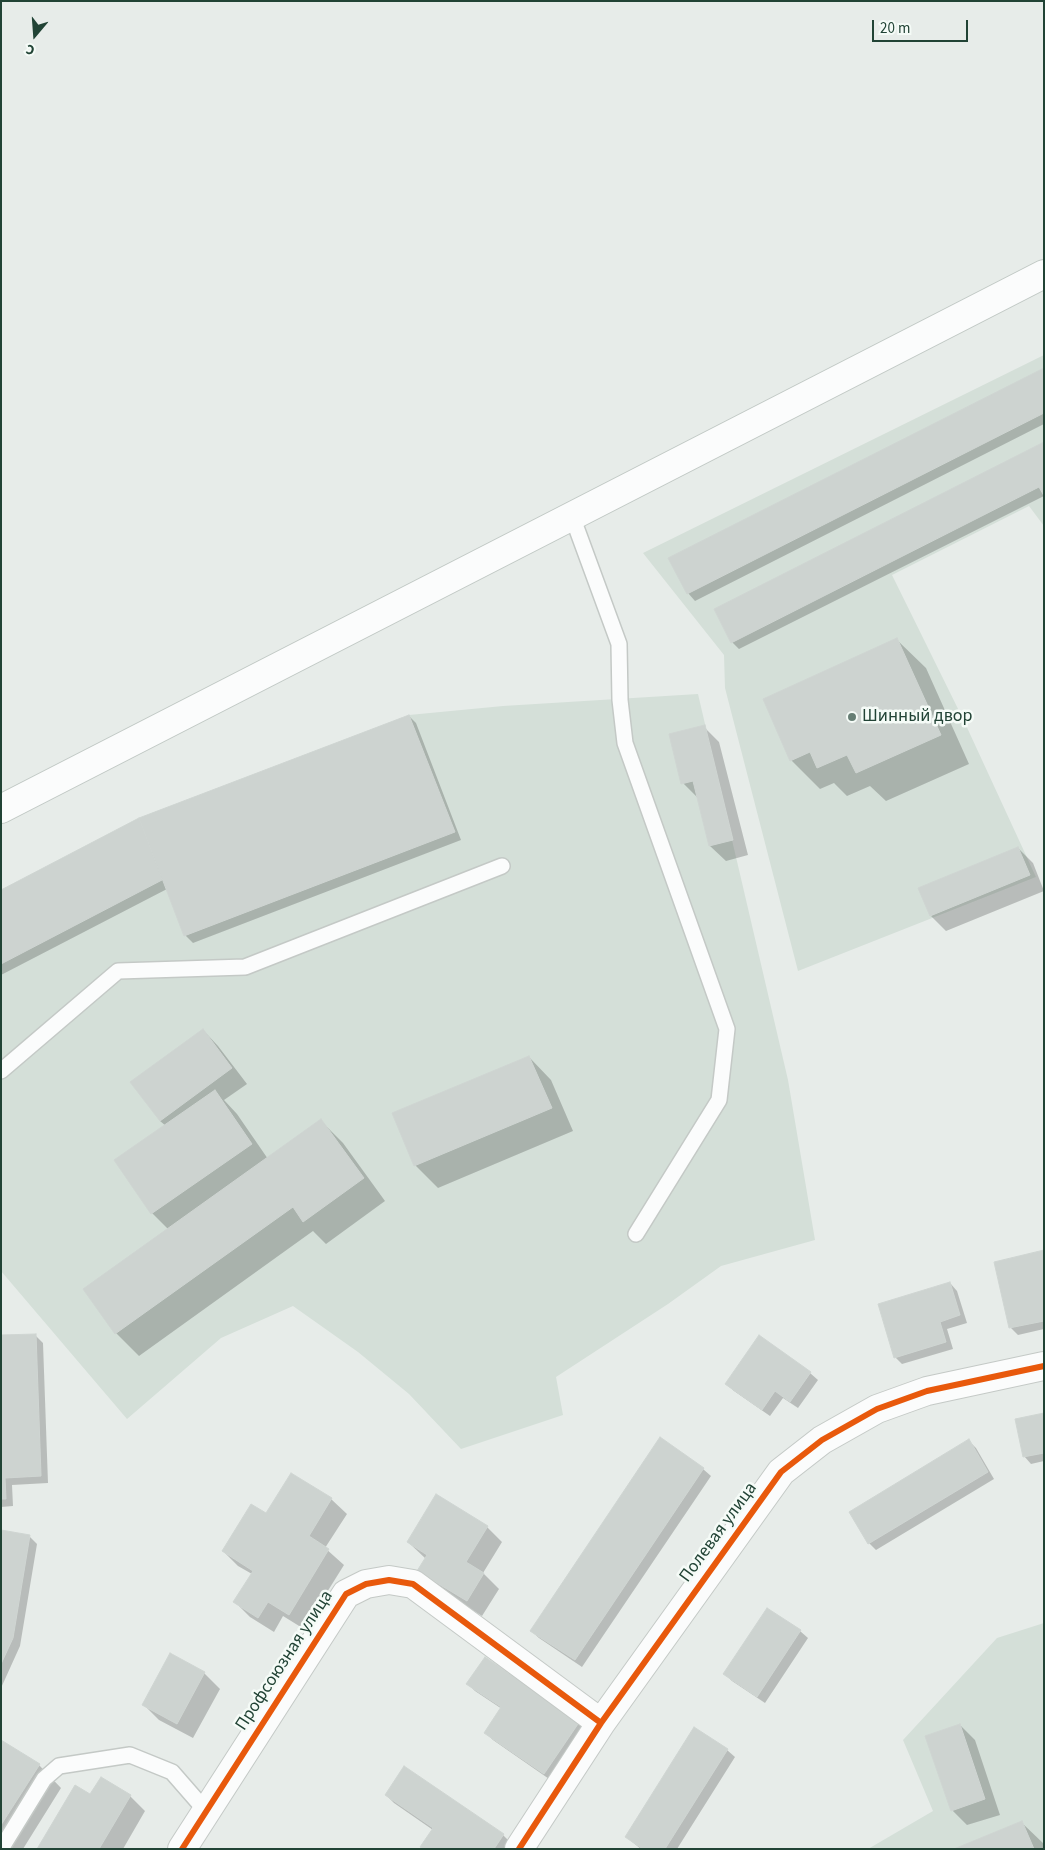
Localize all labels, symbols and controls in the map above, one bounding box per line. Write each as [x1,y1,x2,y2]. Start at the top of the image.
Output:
north arrow [10,10,60,60]
scale bar [875,10,971,42]
text: 20 m [880,18,910,39]
text: С [23,38,37,60]
place label: Шинный двор [862,706,973,728]
marker: Шинный двор [846,711,858,723]
street label: Полевая улица [676,1479,762,1587]
street label: Профсоюзная улица [232,1587,338,1735]

